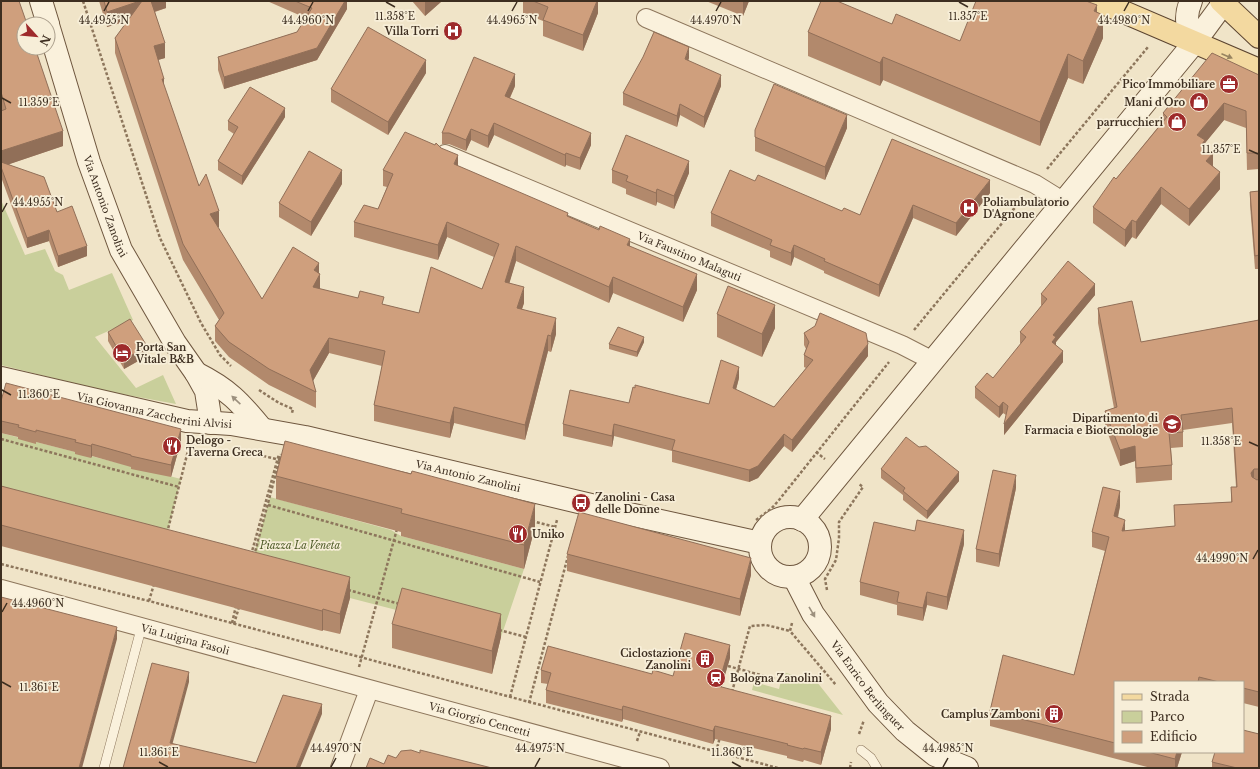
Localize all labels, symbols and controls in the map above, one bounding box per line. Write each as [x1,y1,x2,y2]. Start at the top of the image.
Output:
text: 11.358°E [375,10,415,23]
text: 11.357°E [948,10,988,23]
text: 44.4955°N [79,14,129,27]
text: 44.4960°N [282,14,334,27]
text: 44.4965°N [486,14,538,27]
text: 44.4970°N [690,14,742,27]
text: 44.4980°N [1098,14,1150,27]
north arrow [16,16,56,56]
hospital icon: Villa Torri [442,20,464,42]
place label: Villa Torri [384,25,439,38]
text: N [36,33,53,49]
one-way arrow [1221,54,1233,60]
office icon: Pico Immobiliare [1218,73,1240,95]
place label: Pico Immobiliare [1122,78,1215,91]
shop icon: Mani d'Oro [1188,91,1210,113]
text: 11.359°E [19,96,59,109]
place label: Mani d'Oro [1124,96,1185,109]
shop icon: parrucchieri [1166,111,1188,133]
place label: parrucchieri [1097,116,1163,129]
text: 11.357°E [1201,143,1241,156]
street label: Via Antonio Zanolini [81,153,130,260]
text: 44.4955°N [13,196,63,209]
place label: Poliambulatorio D'Agnone [983,196,1070,221]
hospital icon: Poliambulatorio D'Agnone [958,197,980,219]
street label: Via Faustino Malaguti [635,228,744,284]
place label: Porta San Vitale B&B [135,341,194,366]
hotel icon: Porta San Vitale B&B [111,342,133,364]
text: 11.360°E [18,388,60,401]
street label: Via Giovanna Zaccherini Alvisi [75,389,233,431]
one-way arrow [232,396,241,405]
place label: Dipartimento di Farmacia e Biotecnologie [1025,412,1158,437]
school or university icon: Dipartimento di Farmacia e Biotecnologie [1161,413,1183,435]
place label: Delogo - Taverna Greca [186,434,263,459]
restaurant icon: Delogo - Taverna Greca [161,435,183,457]
text: 11.358°E [1201,435,1241,448]
street label: Via Antonio Zanolini [414,457,523,495]
place label: Zanolini - Casa delle Donne [595,491,675,516]
bus stop icon: Zanolini - Casa delle Donne [570,492,592,514]
restaurant icon: Uniko [507,523,529,545]
place label: Uniko [532,528,565,541]
park label: Piazza La Veneta [259,539,340,552]
text: 44.4990°N [1196,552,1248,565]
text: 44.4960°N [12,597,64,610]
one-way arrow [808,606,815,618]
street label: Via Luigina Fasoli [139,621,232,657]
street label: Via Enrico Berlinguer [828,637,908,734]
place label: Ciclostazione Zanolini [620,647,691,672]
building icon: Ciclostazione Zanolini [694,648,716,670]
station icon: Bologna Zanolini [705,667,727,689]
place label: Bologna Zanolini [730,672,822,685]
text: 11.361°E [19,681,59,694]
legend [1114,681,1244,753]
text: Strada [1150,689,1190,704]
street label: Via Giorgio Cencetti [427,699,532,739]
building icon: Camplus Zamboni [1043,703,1065,725]
place label: Camplus Zamboni [941,708,1040,721]
text: Parco [1150,709,1185,724]
text: Edificio [1150,729,1197,744]
text: 44.4970°N [310,742,362,755]
text: 44.4975°N [515,742,565,755]
text: 44.4985°N [923,742,973,755]
text: 11.361°E [139,746,179,759]
text: 11.360°E [711,746,753,759]

